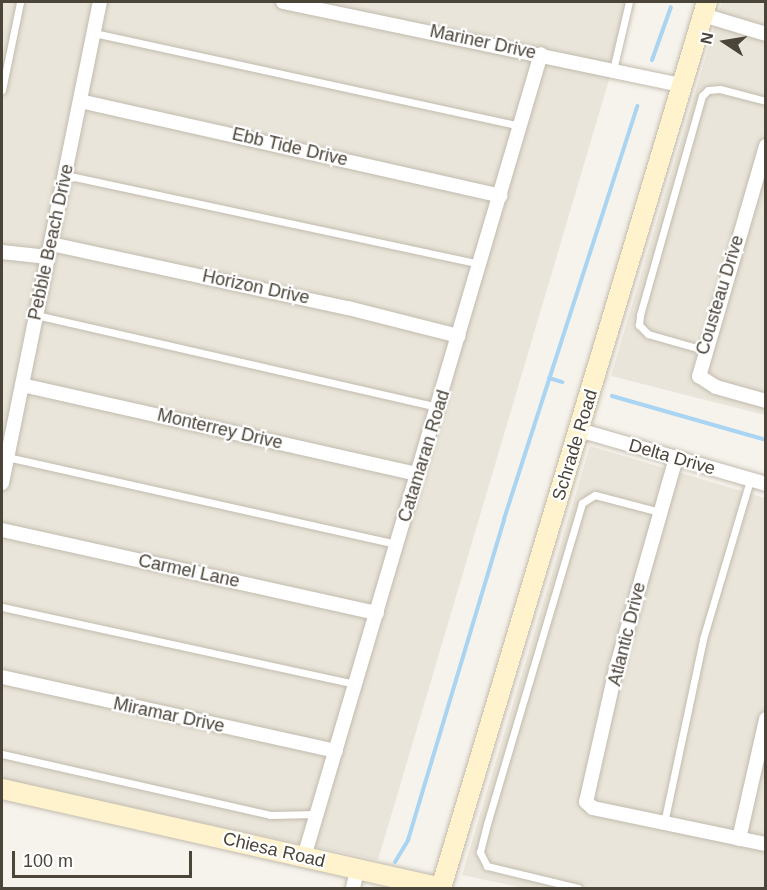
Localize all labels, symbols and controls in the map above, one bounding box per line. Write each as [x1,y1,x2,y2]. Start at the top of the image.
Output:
north arrow [695,12,755,72]
street label: Mariner Drive [428,20,538,64]
text: N [697,31,716,46]
street label: Ebb Tide Drive [230,123,350,171]
street label: Pebble Beach Drive [24,162,78,322]
street label: Cousteau Drive [692,233,748,357]
street label: Horizon Drive [200,265,312,309]
street label: Catamaran Road [394,387,454,525]
street label: Schrade Road [548,387,602,503]
street label: Monterrey Drive [155,404,285,454]
street label: Delta Drive [626,434,718,480]
street label: Carmel Lane [136,550,242,592]
street label: Atlantic Drive [604,580,650,688]
street label: Miramar Drive [111,693,227,737]
street label: Chiesa Road [221,828,327,872]
scale bar [15,839,195,877]
text: 100 m [23,851,73,871]

